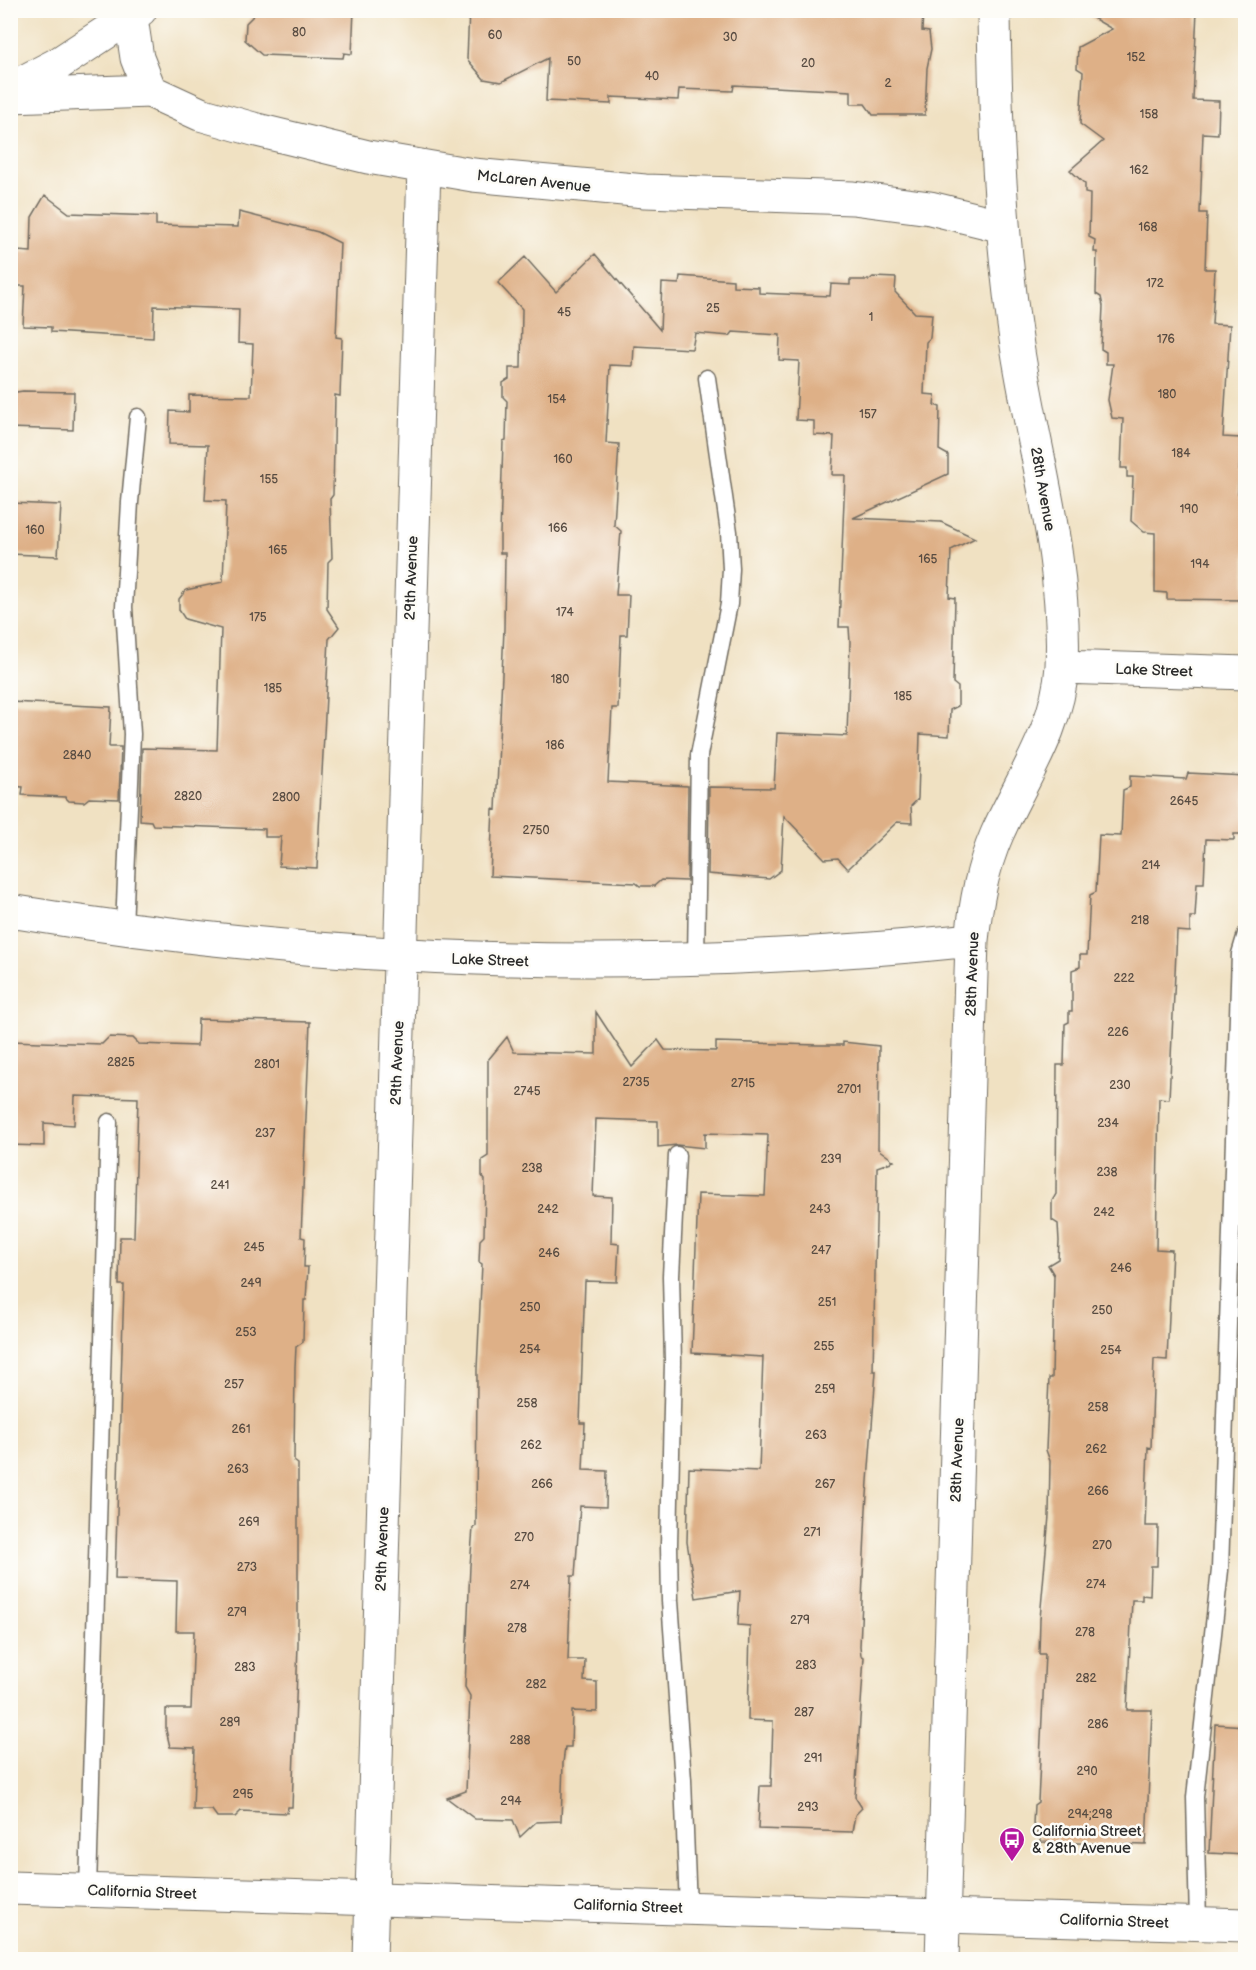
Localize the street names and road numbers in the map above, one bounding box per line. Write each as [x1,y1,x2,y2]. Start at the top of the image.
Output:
street label: McLaren Avenue [476,166,592,197]
street label: 28th Avenue [1026,446,1059,533]
street label: 29th Avenue [401,535,422,621]
street label: Lake Street [1115,660,1193,681]
street label: 28th Avenue [962,931,983,1017]
street label: Lake Street [451,950,529,971]
street label: 29th Avenue [387,1020,408,1106]
street label: 28th Avenue [947,1417,968,1503]
street label: 29th Avenue [372,1506,393,1592]
street label: California Street [87,1881,197,1904]
street label: California Street [573,1895,683,1918]
street label: California Street [1059,1910,1169,1933]

